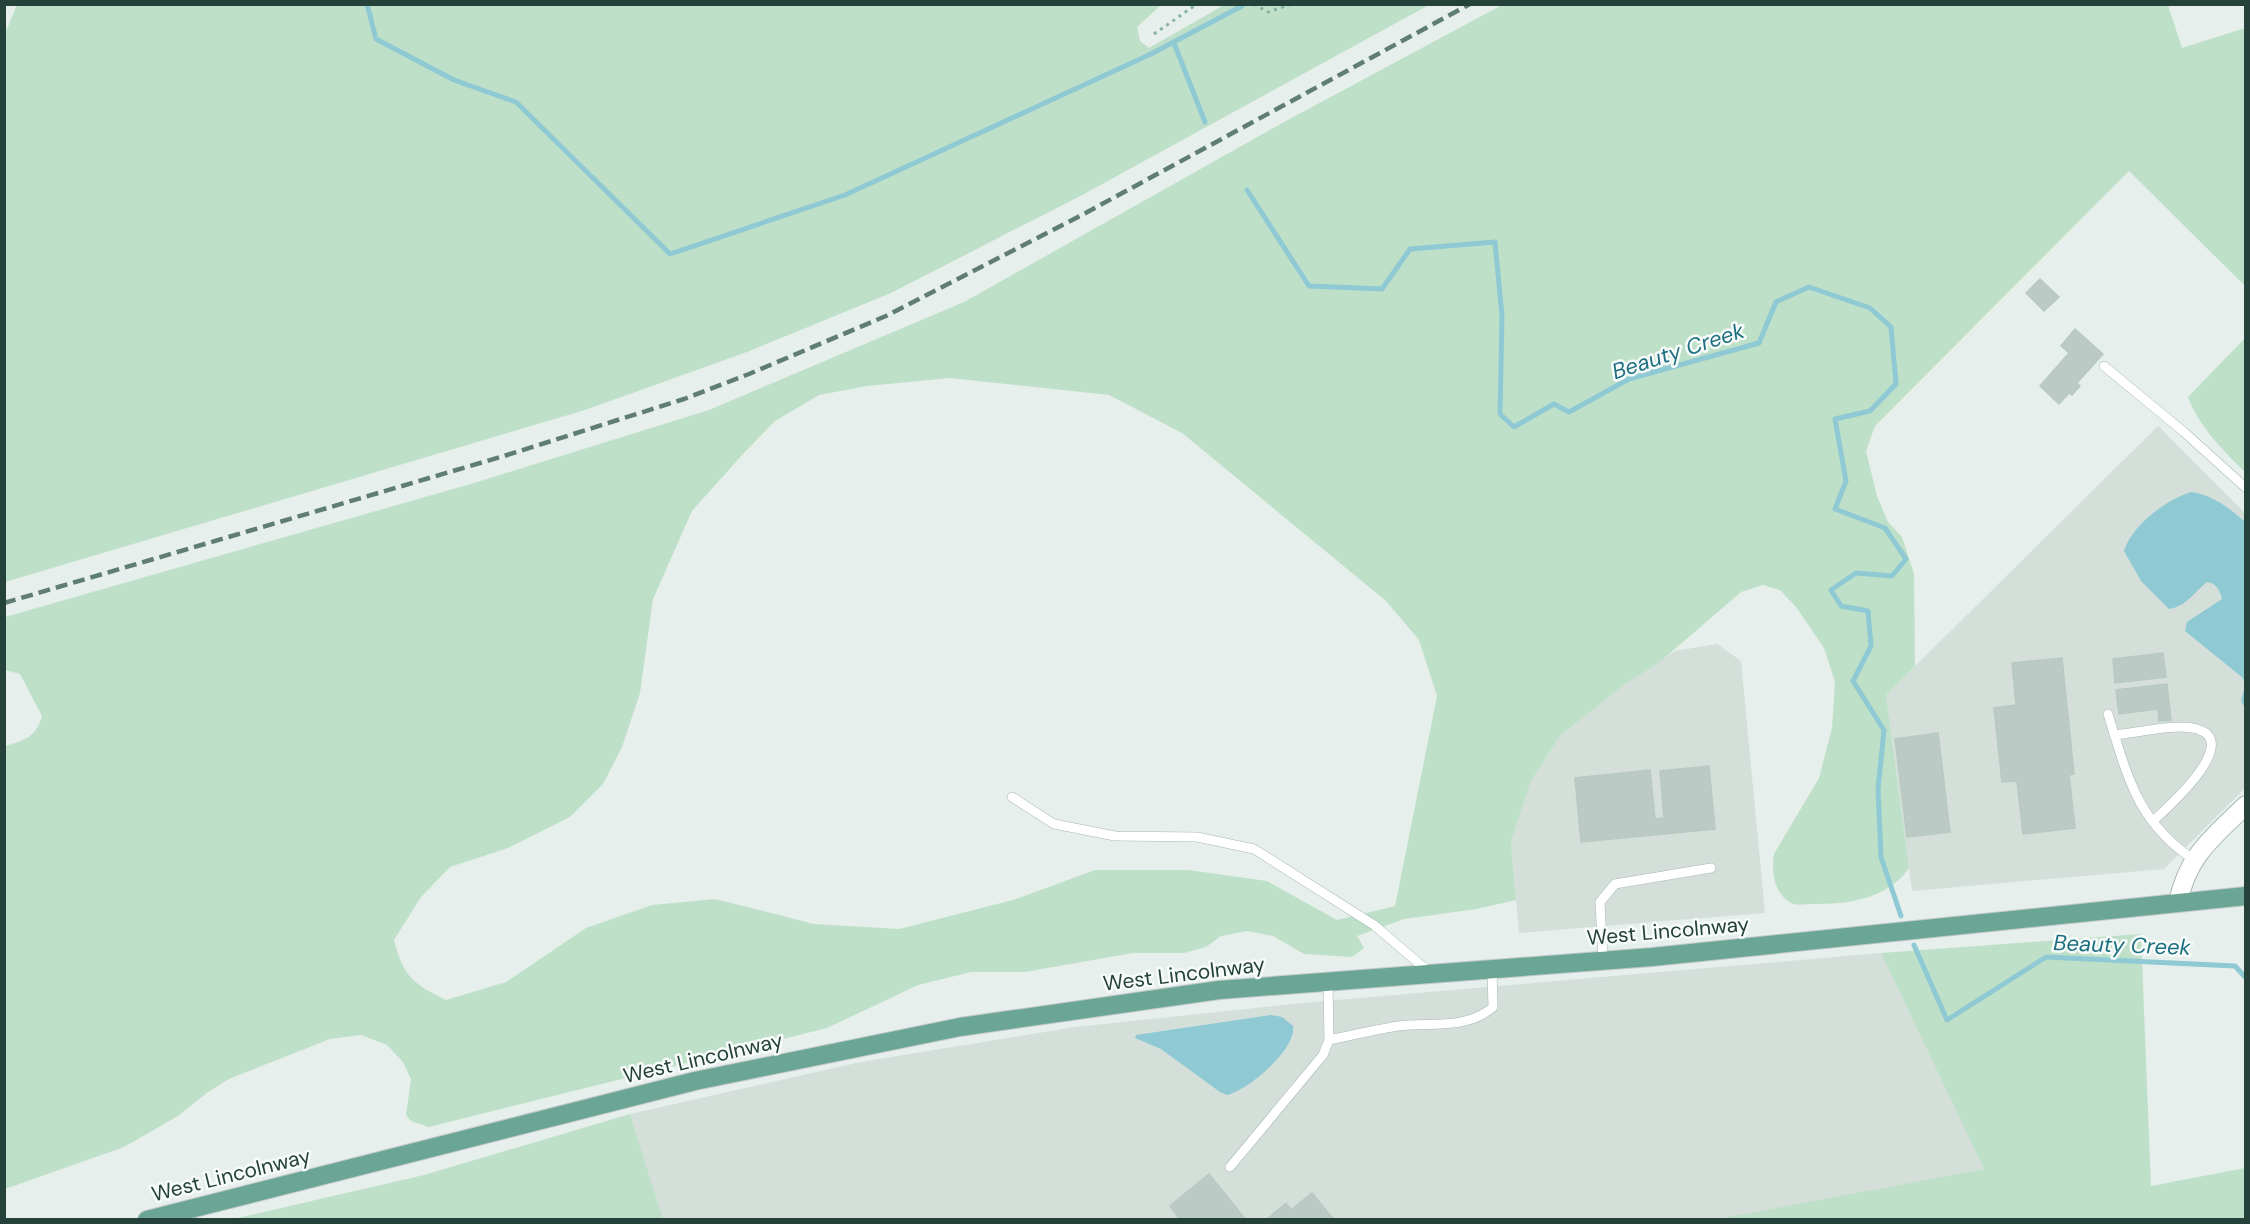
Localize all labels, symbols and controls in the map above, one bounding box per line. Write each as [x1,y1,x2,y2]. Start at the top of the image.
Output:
water label: Beauty Creek [1608,316,1749,386]
street label: West Lincolnway [1586,910,1751,952]
water label: Beauty Creek [2053,928,2192,962]
street label: West Lincolnway [1101,950,1267,998]
street label: West Lincolnway [620,1026,786,1090]
street label: West Lincolnway [149,1142,314,1208]

